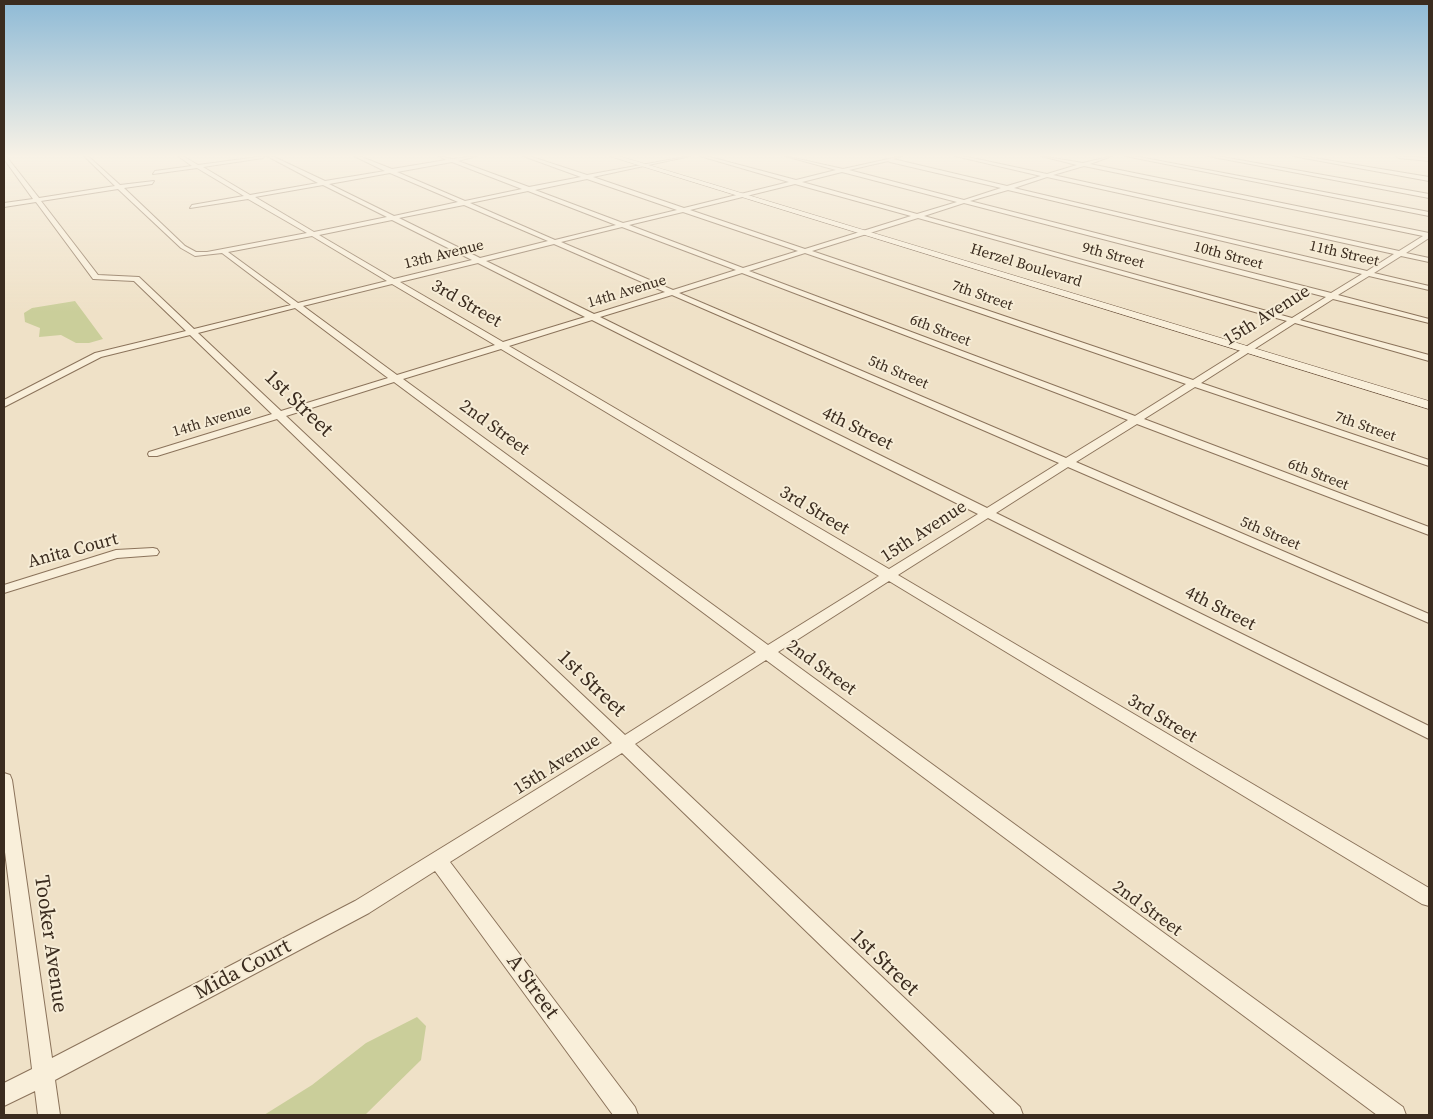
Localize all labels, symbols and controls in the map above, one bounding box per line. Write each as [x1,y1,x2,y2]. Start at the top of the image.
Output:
street label: 13th Avenue [402,236,486,274]
street label: 11th Street [1307,237,1381,271]
street label: 10th Street [1191,238,1265,274]
street label: 9th Street [1080,239,1146,273]
street label: Herzel Boulevard [968,240,1084,292]
street label: 14th Avenue [585,271,669,313]
street label: 3rd Street [427,275,505,333]
street label: 7th Street [949,277,1015,315]
street label: 15th Avenue [1220,281,1314,351]
street label: 6th Street [907,311,973,351]
street label: 5th Street [865,352,931,394]
street label: 1st Street [258,365,338,443]
street label: 2nd Street [455,396,533,460]
street label: 14th Avenue [170,400,254,442]
street label: 4th Street [818,403,896,455]
street label: 7th Street [1332,408,1398,446]
street label: 6th Street [1285,455,1351,495]
street label: 3rd Street [775,482,853,540]
street label: 15th Avenue [877,496,971,568]
street label: 5th Street [1237,513,1303,555]
street label: Anita Court [25,529,121,573]
street label: 4th Street [1181,582,1259,636]
street label: 2nd Street [782,636,860,700]
street label: 1st Street [551,645,631,723]
street label: 3rd Street [1123,690,1201,748]
street label: 15th Avenue [510,730,604,800]
street label: Tooker Avenue [28,874,72,1014]
street label: 2nd Street [1108,877,1186,941]
street label: 1st Street [844,924,924,1002]
street label: Mida Court [191,934,295,1006]
street label: A Street [500,950,564,1024]

